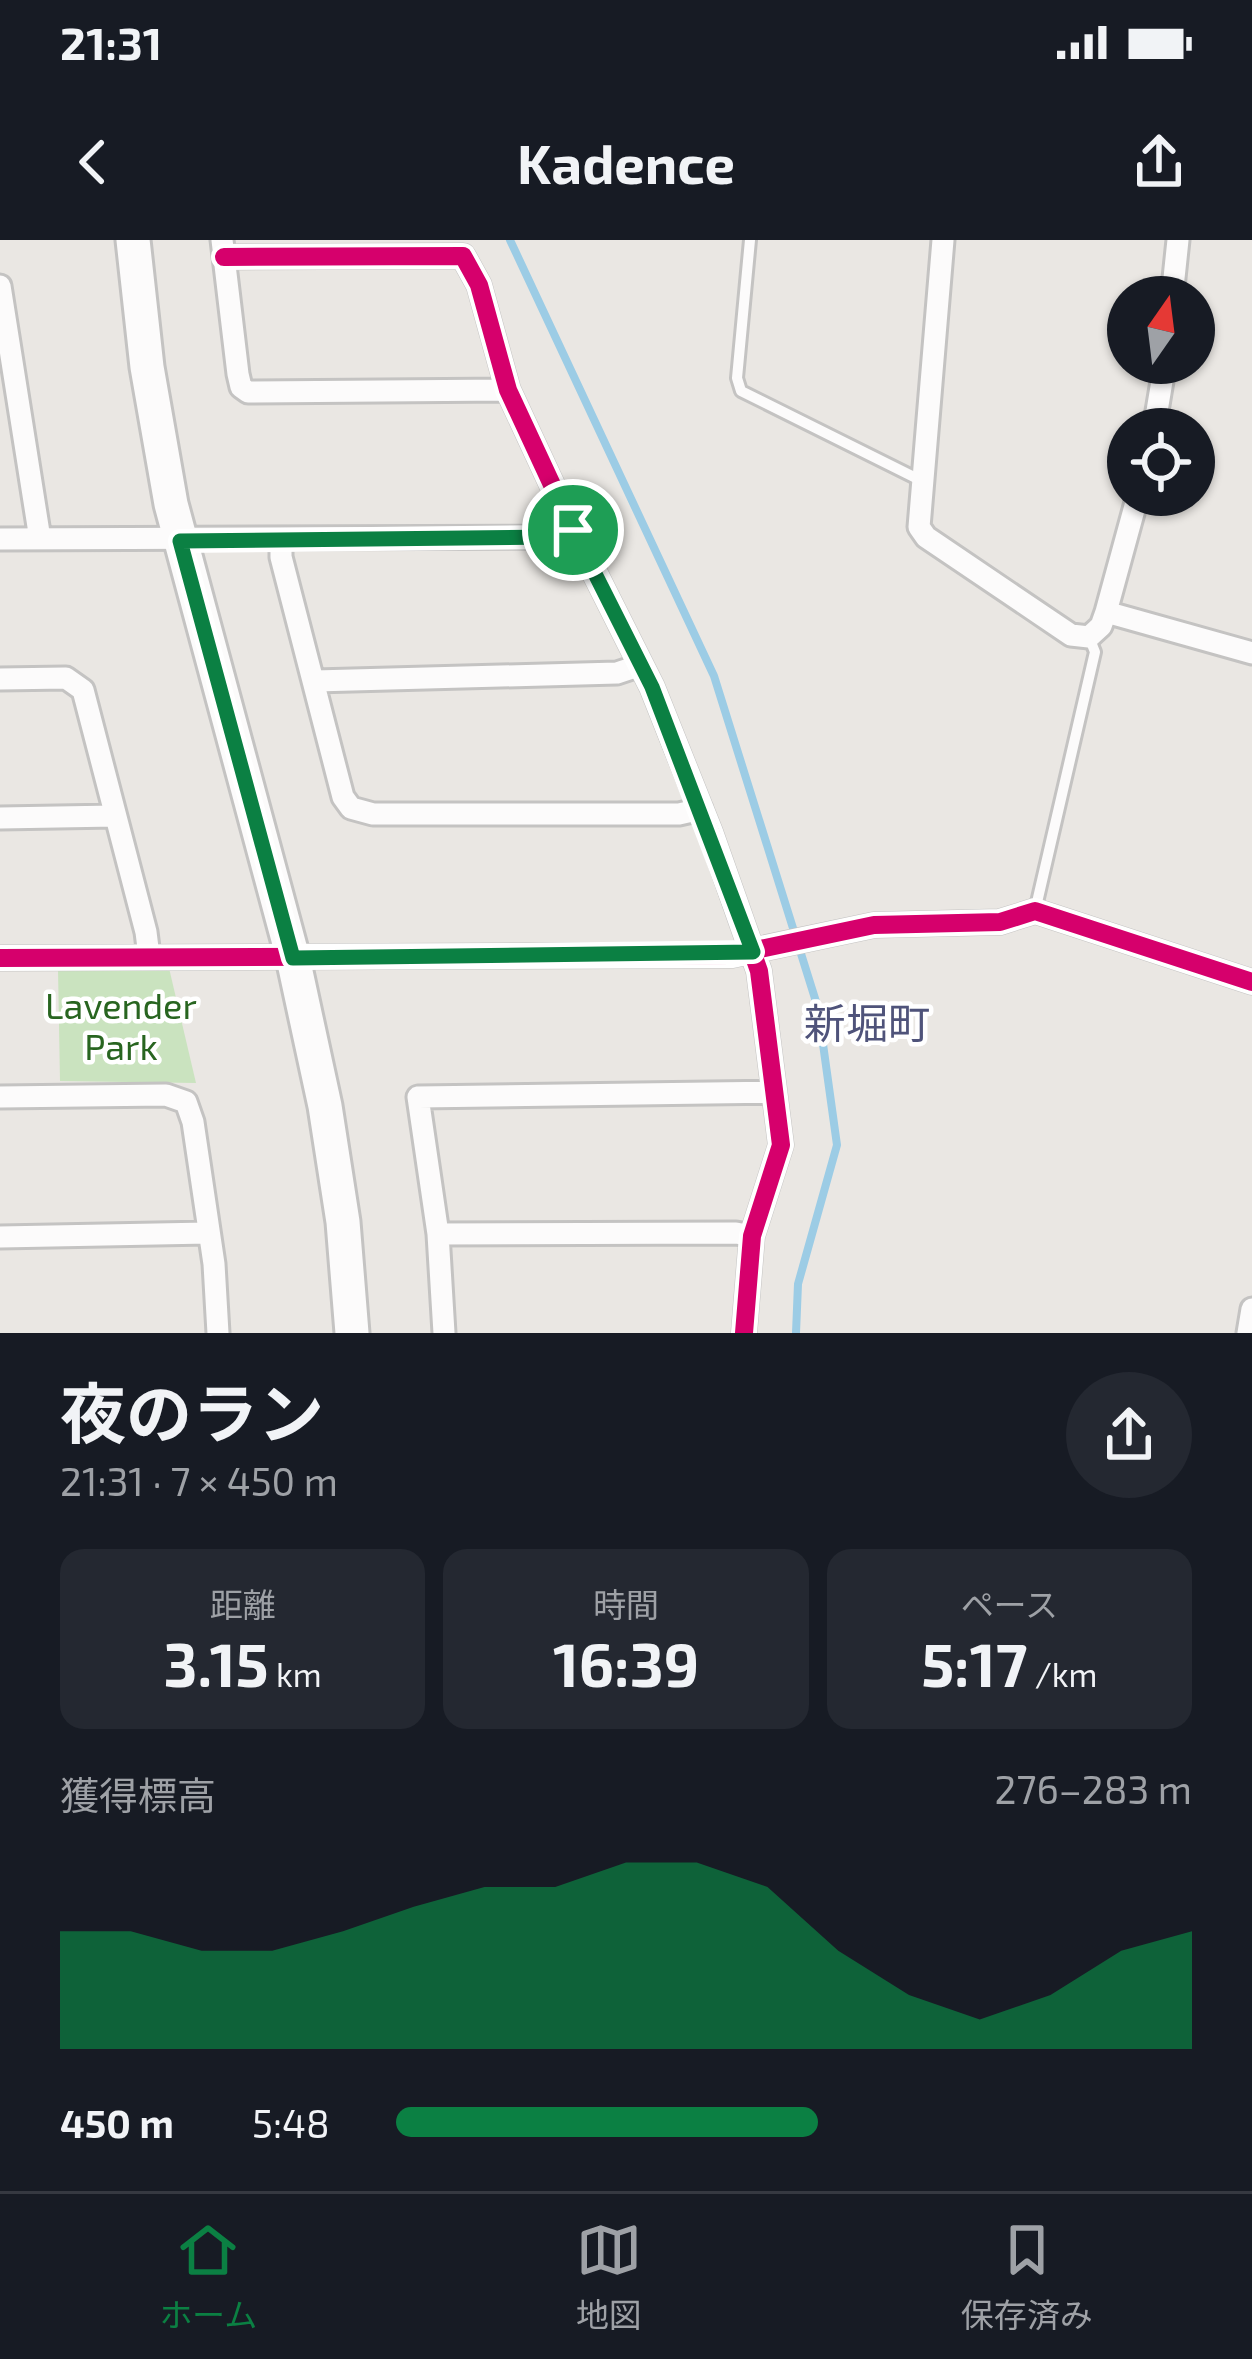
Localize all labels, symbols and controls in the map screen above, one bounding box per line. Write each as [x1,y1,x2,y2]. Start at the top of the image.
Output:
text: 21:31 [60,15,162,69]
icon: back [60,129,126,195]
icon: share [1126,129,1192,195]
text: Kadence [517,130,735,195]
north arrow [1107,276,1215,384]
map controls [1107,276,1215,516]
button: locate [1107,408,1215,516]
pin [522,479,624,581]
icon: arrive [540,497,606,563]
park label: Lavender Park [45,983,197,1067]
district label: 新堀町 [804,997,930,1047]
text: 夜のラン [60,1372,324,1451]
button: share [1066,1372,1192,1498]
text: 21:31 · 7 × 450 m [60,1457,338,1504]
text: 距離 [210,1584,276,1624]
text: 時間 [593,1584,659,1624]
text: ペース [961,1584,1058,1624]
text: 3.15 [164,1627,269,1699]
text: 16:39 [553,1627,699,1699]
text: 5:17 [921,1627,1027,1699]
text: km [269,1654,322,1694]
text: /km [1027,1654,1097,1694]
text: 276–283 m [995,1765,1192,1812]
text: 獲得標高 [60,1771,216,1818]
text: 450 m [60,2099,174,2146]
text: 5:48 [252,2099,330,2146]
tab: ホーム [159,2217,257,2337]
tab: 地図 [576,2217,642,2337]
tab: 保存済み [961,2217,1093,2337]

